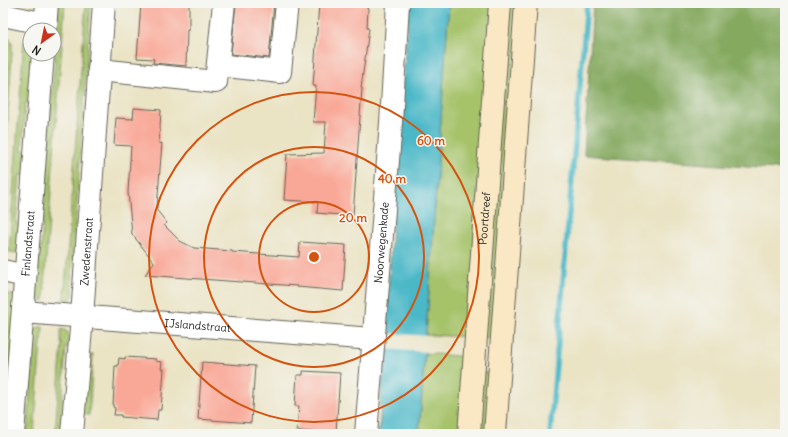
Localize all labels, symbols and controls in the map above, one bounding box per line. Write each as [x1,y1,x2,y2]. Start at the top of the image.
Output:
north arrow [22,22,62,62]
text: N [30,42,44,58]
text: 60 m [417,133,446,148]
text: 40 m [378,171,407,186]
street label: Poortdreef [476,191,493,246]
street label: Noorwegenkade [371,201,392,284]
street label: Finlandstraat [18,210,38,277]
text: 20 m [339,210,367,225]
street label: Zwedenstraat [77,217,96,286]
centre of rings [307,250,321,264]
street label: IJslandstraat [164,316,231,335]

